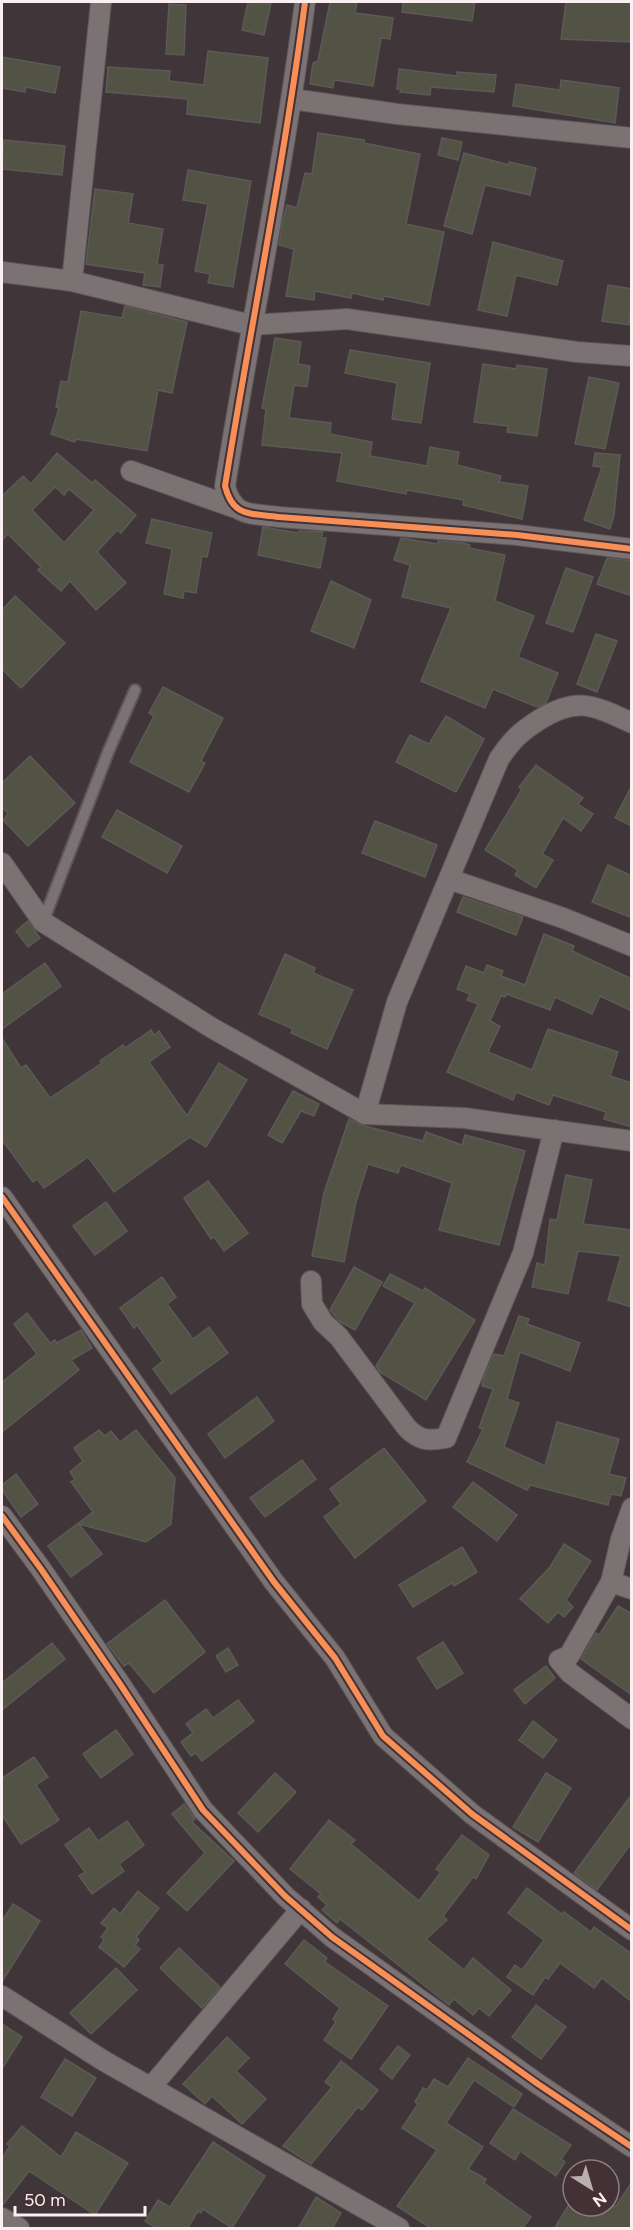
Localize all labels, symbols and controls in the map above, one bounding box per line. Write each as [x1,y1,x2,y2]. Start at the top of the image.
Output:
north arrow [561,2158,621,2218]
scale bar [15,2179,146,2217]
text: N [589,2188,610,2211]
text: 50 m [24,2189,66,2211]

